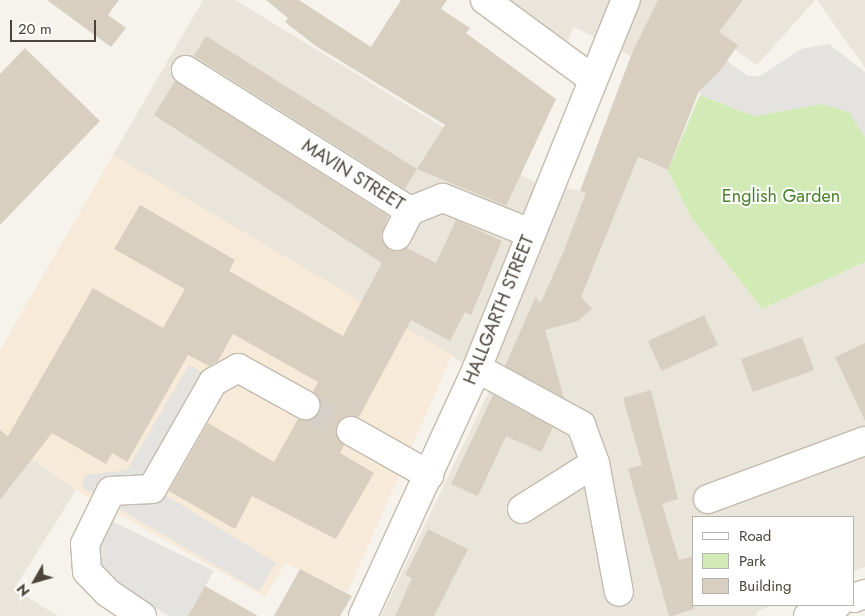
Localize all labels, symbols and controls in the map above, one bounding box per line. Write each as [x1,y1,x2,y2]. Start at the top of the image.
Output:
scale bar [12,10,99,42]
text: 20 m [18,18,52,40]
street label: MAVIN STREET [298,135,408,215]
park label: English Garden [722,185,840,207]
street label: HALLGARTH STREET [459,232,539,388]
legend [692,516,855,606]
text: Road [739,525,771,547]
text: Park [739,550,766,572]
north arrow [10,556,60,606]
text: Building [739,575,791,597]
text: N [12,580,34,601]

